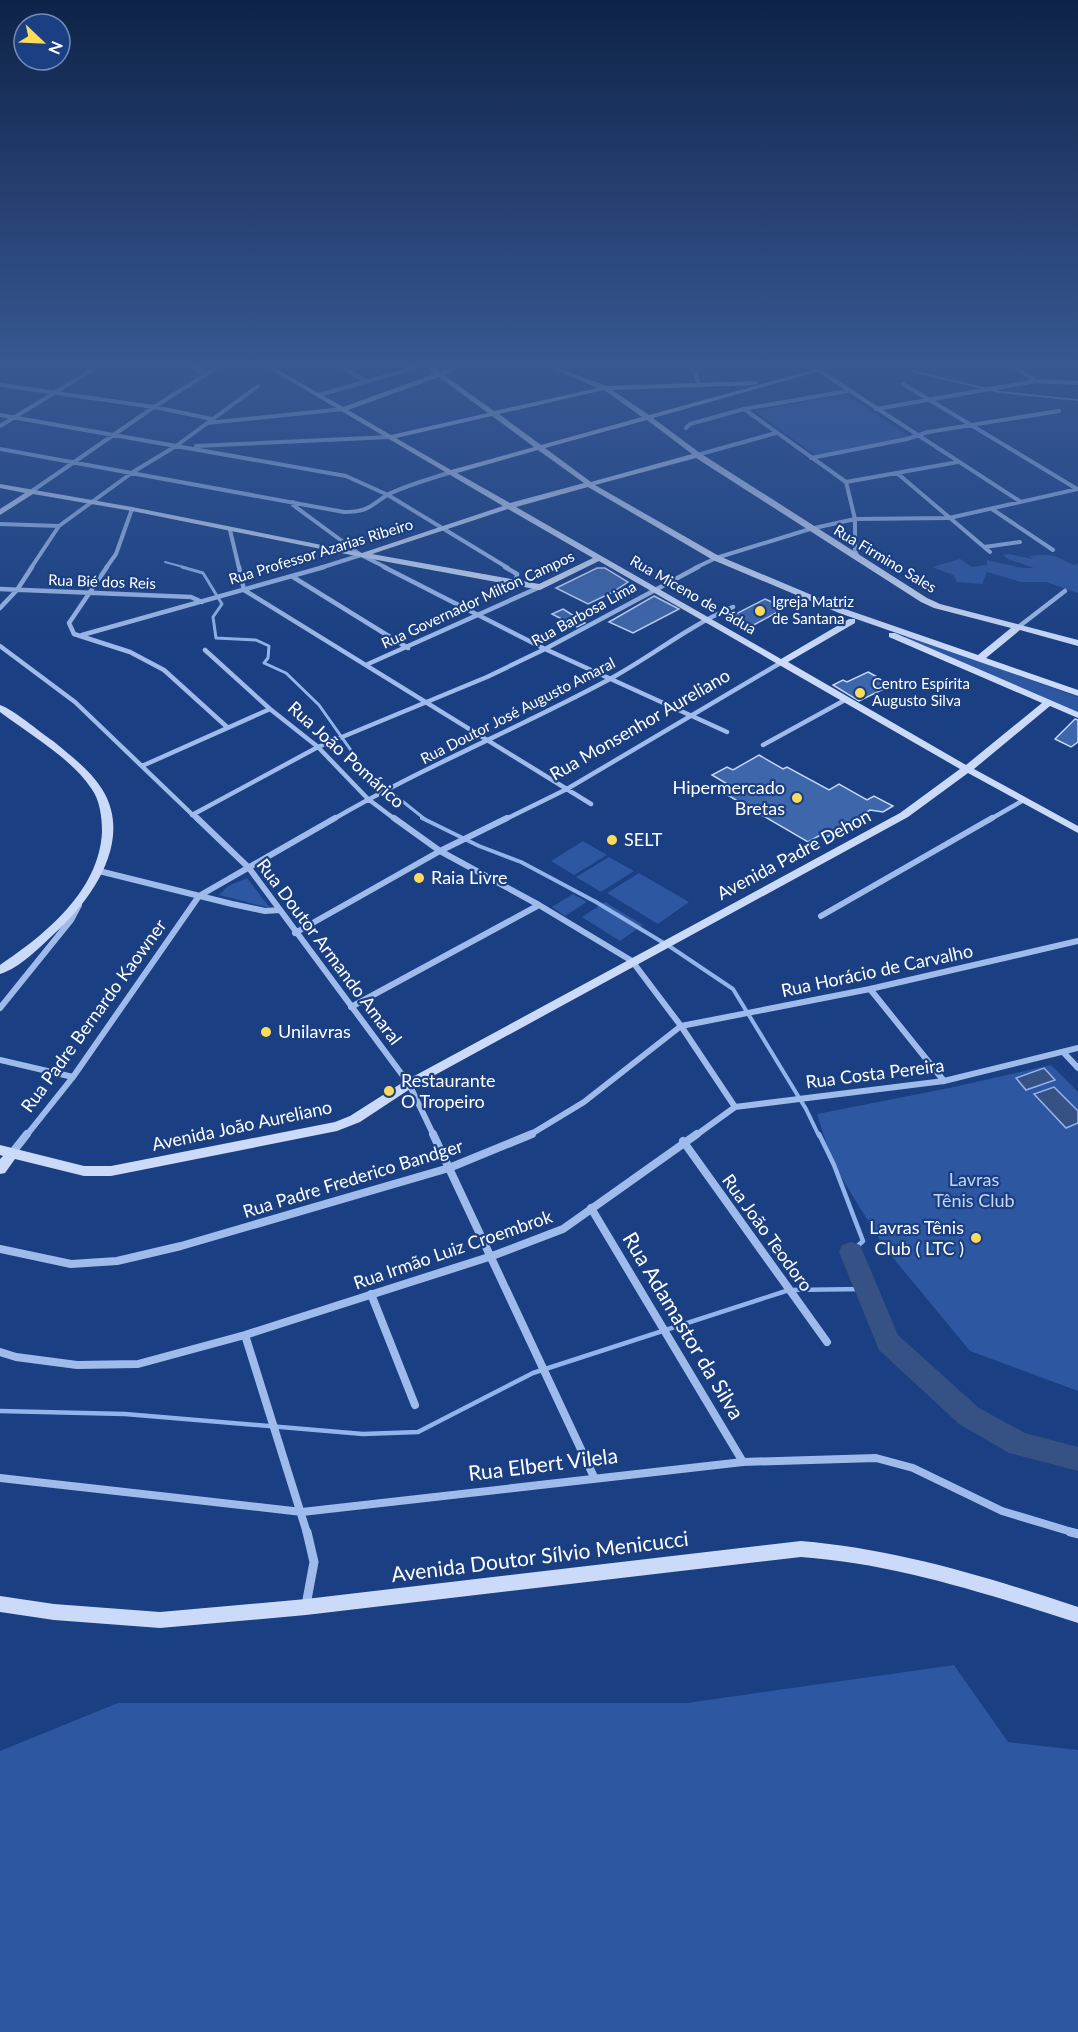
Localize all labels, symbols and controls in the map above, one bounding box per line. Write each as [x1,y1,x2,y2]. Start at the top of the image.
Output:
north arrow [12,12,72,72]
text: N [45,39,67,57]
street label: Rua Professor Azarias Ribeiro [226,514,415,588]
street label: Rua Firmino Sales [831,520,940,596]
street label: Rua Governador Milton Campos [378,546,577,652]
street label: Rua Miceno de Pádua [627,551,760,638]
street label: Rua Bié dos Reis [48,570,156,592]
street label: Rua Barbosa Lima [528,577,639,649]
place label: Igreja Matriz de Santana [772,592,854,627]
marker: Igreja Matriz de Santana [753,604,767,618]
street label: Rua Doutor José Augusto Amaral [417,653,618,767]
street label: Rua Monsenhor Aureliano [545,664,734,785]
place label: Centro Espírita Augusto Silva [872,674,970,709]
marker: Centro Espírita Augusto Silva [853,686,867,700]
street label: Rua João Pomárico [284,696,409,812]
place label: Hipermercado Bretas [673,776,785,819]
marker: Hipermercado Bretas [790,791,804,805]
street label: Avenida Padre Dehon [713,804,874,904]
place label: SELT [624,828,663,850]
marker: SELT [605,833,619,847]
street label: Rua Doutor Armando Amaral [253,854,407,1049]
place label: Raia Livre [431,866,508,888]
marker: Raia Livre [412,871,426,885]
street label: Rua Padre Bernardo Kaowner [16,914,171,1116]
street label: Rua Horácio de Carvalho [779,939,975,1001]
place label: Unilavras [278,1020,351,1042]
marker: Unilavras [259,1025,273,1039]
street label: Rua Costa Pereira [804,1054,945,1092]
place label: Restaurante O Tropeiro [401,1069,496,1112]
marker: Restaurante O Tropeiro [382,1084,396,1098]
street label: Avenida João Aureliano [150,1095,334,1155]
street label: Rua Padre Frederico Bandger [240,1134,466,1222]
park label: Lavras Tênis Club [933,1168,1015,1211]
street label: Rua João Teodoro [718,1170,818,1295]
street label: Rua Irmão Luiz Croembrok [350,1204,556,1293]
place label: Lavras Tênis Club ( LTC ) [869,1216,964,1259]
street label: Rua Adamastor da Silva [618,1227,750,1424]
marker: Lavras Tênis Club ( LTC ) [969,1231,983,1245]
street label: Rua Elbert Vilela [467,1442,619,1485]
street label: Avenida Doutor Sílvio Menicucci [390,1525,690,1586]

